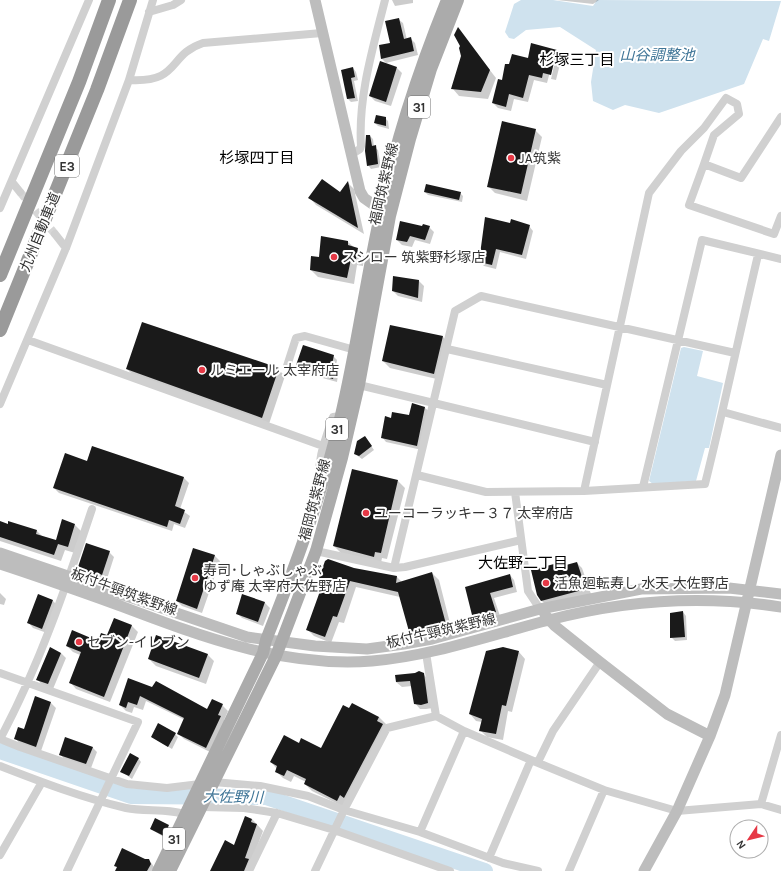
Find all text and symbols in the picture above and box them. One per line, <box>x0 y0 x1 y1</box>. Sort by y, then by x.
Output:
water label: 山谷調整池 <box>619 46 696 64</box>
district label: 杉塚三丁目 <box>539 51 615 69</box>
road number: 31 <box>408 96 430 118</box>
street label: 福岡筑紫野線 <box>366 141 402 227</box>
district label: 杉塚四丁目 <box>219 149 295 167</box>
place label: JA筑紫 <box>519 150 561 167</box>
marker: JA筑紫 <box>506 153 516 163</box>
road number: E3 <box>55 155 79 177</box>
street label: 九州自動車道 <box>16 190 64 274</box>
place label: スシロー 筑紫野杉塚店 <box>342 249 485 266</box>
marker: スシロー 筑紫野杉塚店 <box>329 252 339 262</box>
place label: ルミエール 太宰府店 <box>210 362 339 379</box>
marker: ルミエール 太宰府店 <box>197 365 207 375</box>
road number: 31 <box>326 418 348 440</box>
street label: 福岡筑紫野線 <box>296 457 334 543</box>
place label: ユーコーラッキー３７ 太宰府店 <box>374 505 573 522</box>
marker: ユーコーラッキー３７ 太宰府店 <box>361 508 371 518</box>
district label: 大佐野二丁目 <box>478 554 568 572</box>
place label: 寿司･しゃぶしゃぶ ゆず庵 太宰府大佐野店 <box>203 562 346 595</box>
street label: 板付牛頸筑紫野線 <box>68 565 180 619</box>
marker: 寿司･しゃぶしゃぶ ゆず庵 太宰府大佐野店 <box>190 573 200 583</box>
place label: 活魚廻転寿し 水天 大佐野店 <box>554 575 729 592</box>
marker: 活魚廻転寿し 水天 大佐野店 <box>541 578 551 588</box>
street label: 板付牛頸筑紫野線 <box>385 610 497 652</box>
place label: セブン-イレブン <box>87 634 190 651</box>
marker: セブン-イレブン <box>74 637 84 647</box>
water label: 大佐野川 <box>203 787 265 807</box>
north arrow <box>729 819 769 859</box>
road number: 31 <box>163 828 185 850</box>
text: N <box>734 837 749 851</box>

